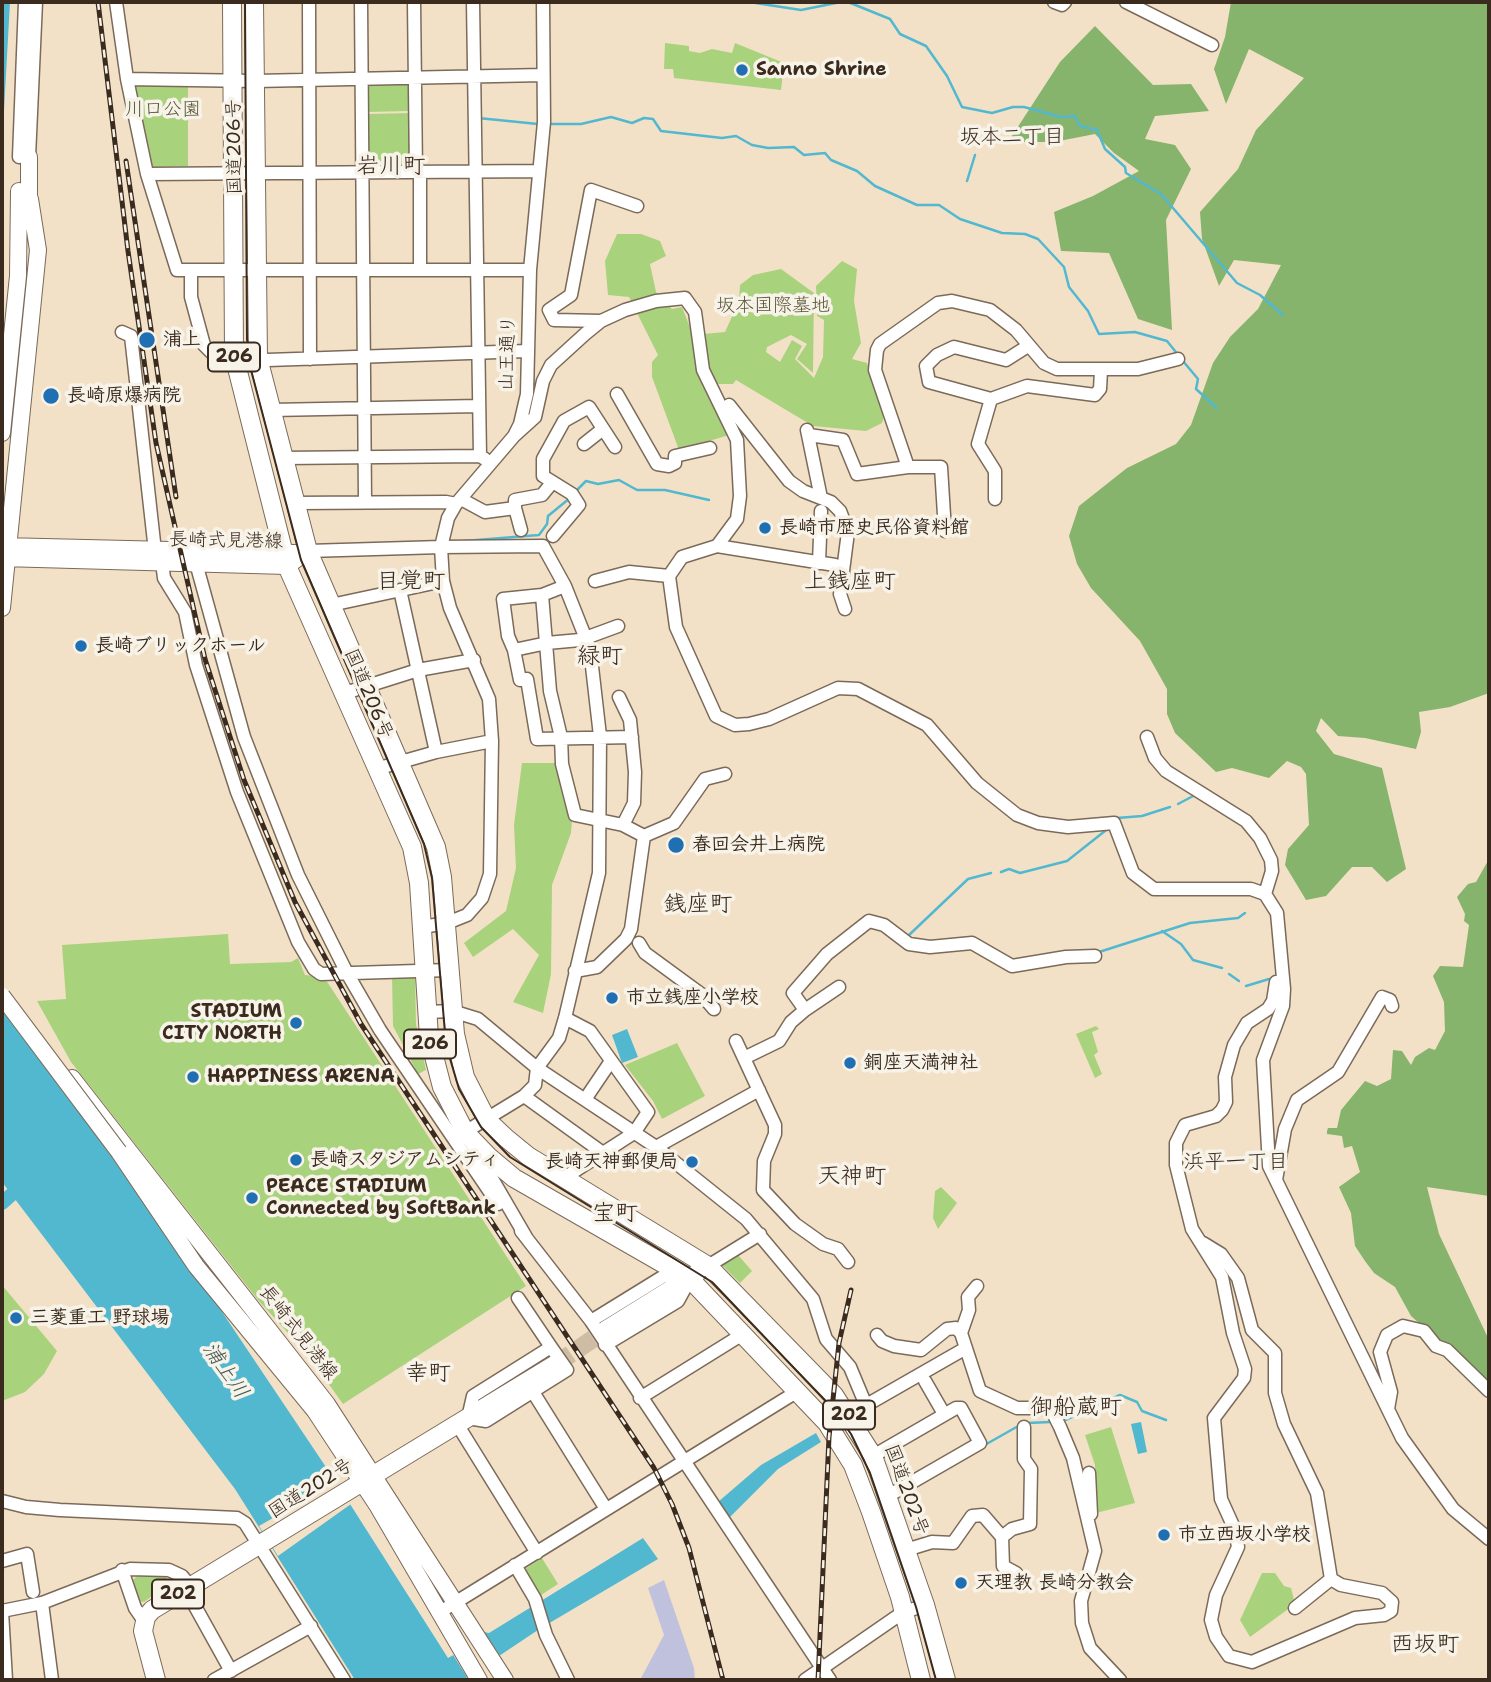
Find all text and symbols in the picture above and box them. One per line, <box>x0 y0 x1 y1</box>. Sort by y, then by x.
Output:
place label: Sanno Shrine <box>756 59 887 81</box>
marker: Sanno Shrine <box>734 62 750 78</box>
park label: 川口公園 <box>125 99 201 121</box>
street label: 国道206号 <box>223 99 247 195</box>
district label: 坂本二丁目 <box>960 125 1064 151</box>
district label: 岩川町 <box>357 153 425 181</box>
park label: 坂本国際墓地 <box>716 295 830 317</box>
street label: 山王通り <box>495 315 521 391</box>
place label: 浦上 <box>163 329 201 351</box>
marker: 浦上 <box>137 330 157 350</box>
road number: 206 <box>208 342 260 372</box>
place label: 長崎原爆病院 <box>67 385 181 407</box>
marker: 長崎原爆病院 <box>41 386 61 406</box>
place label: 長崎市歴史民俗資料館 <box>779 517 969 539</box>
marker: 長崎市歴史民俗資料館 <box>757 520 773 536</box>
street label: 長崎式見港線 <box>169 529 283 553</box>
district label: 目覚町 <box>377 568 445 596</box>
district label: 上銭座町 <box>804 568 896 596</box>
place label: 長崎ブリックホール <box>95 635 266 657</box>
marker: 長崎ブリックホール <box>73 638 89 654</box>
district label: 緑町 <box>577 643 623 671</box>
street label: 国道206号 <box>339 645 397 743</box>
place label: 春回会井上病院 <box>692 834 825 856</box>
marker: 春回会井上病院 <box>666 835 686 855</box>
district label: 銭座町 <box>664 891 732 919</box>
place label: 市立銭座小学校 <box>626 987 759 1009</box>
marker: 市立銭座小学校 <box>604 990 620 1006</box>
place label: STADIUM CITY NORTH <box>162 1001 282 1045</box>
marker: STADIUM CITY NORTH <box>288 1015 304 1031</box>
road number: 206 <box>404 1030 456 1058</box>
place label: 銅座天満神社 <box>864 1052 978 1074</box>
marker: 銅座天満神社 <box>842 1055 858 1071</box>
place label: HAPPINESS ARENA <box>207 1066 395 1088</box>
marker: HAPPINESS ARENA <box>185 1069 201 1085</box>
place label: 長崎スタジアムシティ <box>310 1149 500 1171</box>
district label: 浜平一丁目 <box>1184 1150 1288 1176</box>
place label: 長崎天神郵便局 <box>545 1151 678 1173</box>
marker: 長崎スタジアムシティ <box>288 1152 304 1168</box>
marker: 長崎天神郵便局 <box>684 1154 700 1170</box>
district label: 天神町 <box>818 1163 886 1191</box>
place label: PEACE STADIUM Connected by SoftBank <box>266 1176 496 1220</box>
marker: PEACE STADIUM Connected by SoftBank <box>244 1190 260 1206</box>
district label: 宝町 <box>592 1200 638 1228</box>
street label: 長崎式見港線 <box>254 1281 342 1385</box>
place label: 三菱重工 野球場 <box>30 1307 170 1329</box>
marker: 三菱重工 野球場 <box>8 1310 24 1326</box>
water label: 浦上川 <box>197 1338 253 1404</box>
district label: 幸町 <box>405 1360 451 1388</box>
district label: 御船蔵町 <box>1030 1394 1122 1422</box>
road number: 202 <box>823 1400 875 1430</box>
street label: 国道202号 <box>879 1441 933 1539</box>
street label: 国道202号 <box>265 1454 357 1524</box>
place label: 市立西坂小学校 <box>1178 1524 1311 1546</box>
marker: 市立西坂小学校 <box>1156 1527 1172 1543</box>
place label: 天理教 長崎分教会 <box>975 1572 1134 1594</box>
marker: 天理教 長崎分教会 <box>953 1575 969 1591</box>
road number: 202 <box>152 1580 204 1609</box>
district label: 西坂町 <box>1391 1631 1459 1659</box>

